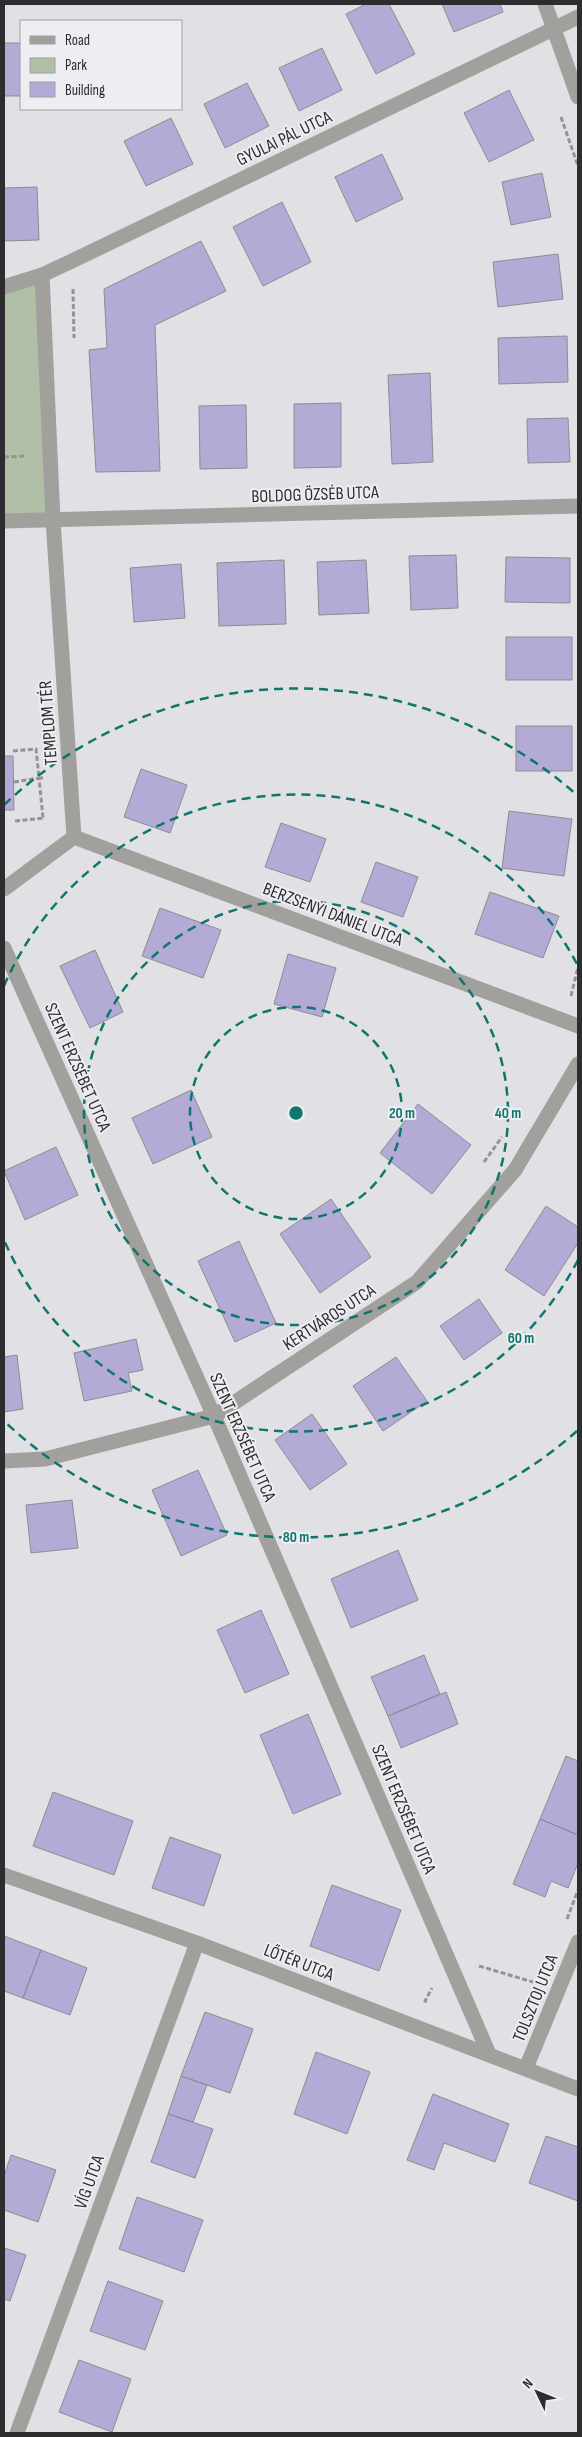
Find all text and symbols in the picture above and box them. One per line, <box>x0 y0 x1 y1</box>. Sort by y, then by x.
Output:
legend <box>20 20 182 110</box>
text: Road <box>65 31 90 50</box>
text: Park <box>65 56 87 75</box>
text: Building <box>65 81 105 100</box>
street label: GYULAI PÁL UTCA <box>233 106 335 170</box>
street label: BOLDOG ÖZSÉB UTCA <box>251 482 379 507</box>
street label: TEMPLOM TÉR <box>35 680 62 766</box>
street label: BERZSENYI DÁNIEL UTCA <box>260 878 406 951</box>
street label: SZENT ERZSÉBET UTCA <box>40 1000 115 1135</box>
centre of rings <box>287 1104 305 1122</box>
text: 20 m <box>389 1104 415 1123</box>
text: 40 m <box>495 1104 521 1123</box>
street label: KERTVÁROS UTCA <box>279 1280 380 1355</box>
text: 60 m <box>508 1329 534 1348</box>
street label: SZENT ERZSÉBET UTCA <box>205 1370 280 1505</box>
text: 80 m <box>283 1528 309 1547</box>
street label: SZENT ERZSÉBET UTCA <box>367 1742 440 1877</box>
street label: LŐTÉR UTCA <box>261 1940 337 1985</box>
street label: TOLSZTOJ UTCA <box>508 1951 563 2045</box>
street label: VÍG UTCA <box>70 2152 109 2212</box>
north arrow <box>512 2367 562 2417</box>
text: N <box>519 2375 537 2392</box>

